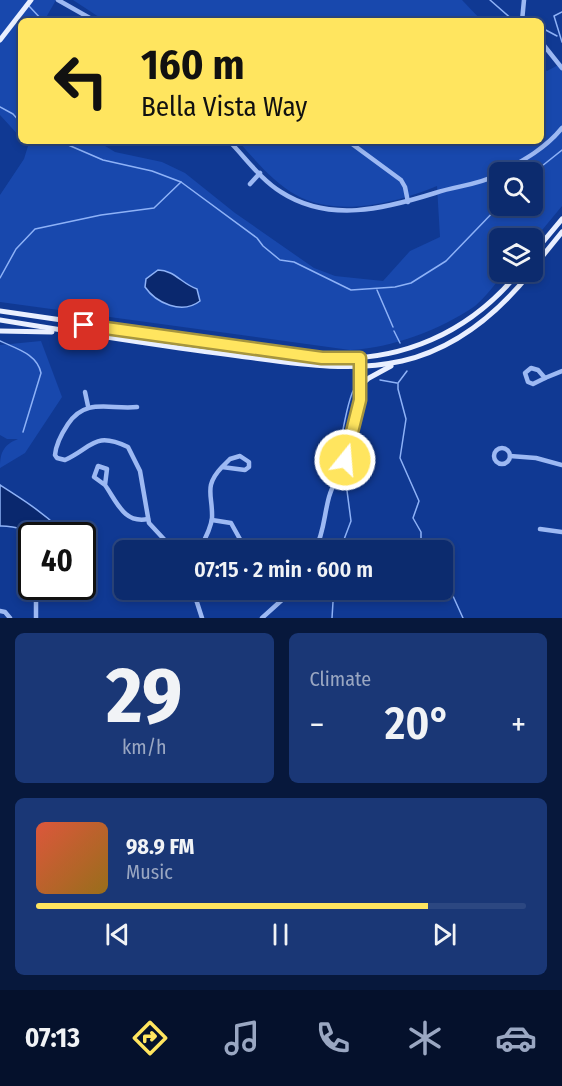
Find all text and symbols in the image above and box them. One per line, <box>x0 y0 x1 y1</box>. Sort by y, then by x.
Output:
text: 160 m <box>141 40 244 90</box>
icon: left <box>42 42 120 120</box>
text: Bella Vista Way <box>141 91 307 123</box>
map controls <box>489 162 543 282</box>
button: search <box>489 162 543 216</box>
button: layers <box>489 228 543 282</box>
pin <box>58 299 109 350</box>
icon: arrive <box>67 308 100 341</box>
position arrow <box>313 428 377 492</box>
speed limit sign: 40 <box>18 522 96 600</box>
text: 07:15 · 2 min · 600 m <box>194 556 373 583</box>
text: 29 <box>106 649 182 743</box>
text: Climate <box>310 667 371 691</box>
text: 20° <box>385 697 451 751</box>
text: − <box>310 705 324 745</box>
text: + <box>511 705 526 745</box>
text: km/h <box>122 735 167 759</box>
text: 98.9 FM <box>126 833 194 860</box>
text: Music <box>126 860 173 884</box>
icon: previous <box>101 918 134 951</box>
icon: pause <box>264 918 297 951</box>
icon: next <box>428 918 461 951</box>
icon: directions <box>129 1017 171 1059</box>
icon: music <box>221 1017 263 1059</box>
icon: phone <box>312 1017 354 1059</box>
icon: climate <box>404 1017 446 1059</box>
icon: car <box>495 1017 537 1059</box>
text: 07:13 <box>25 1022 80 1054</box>

